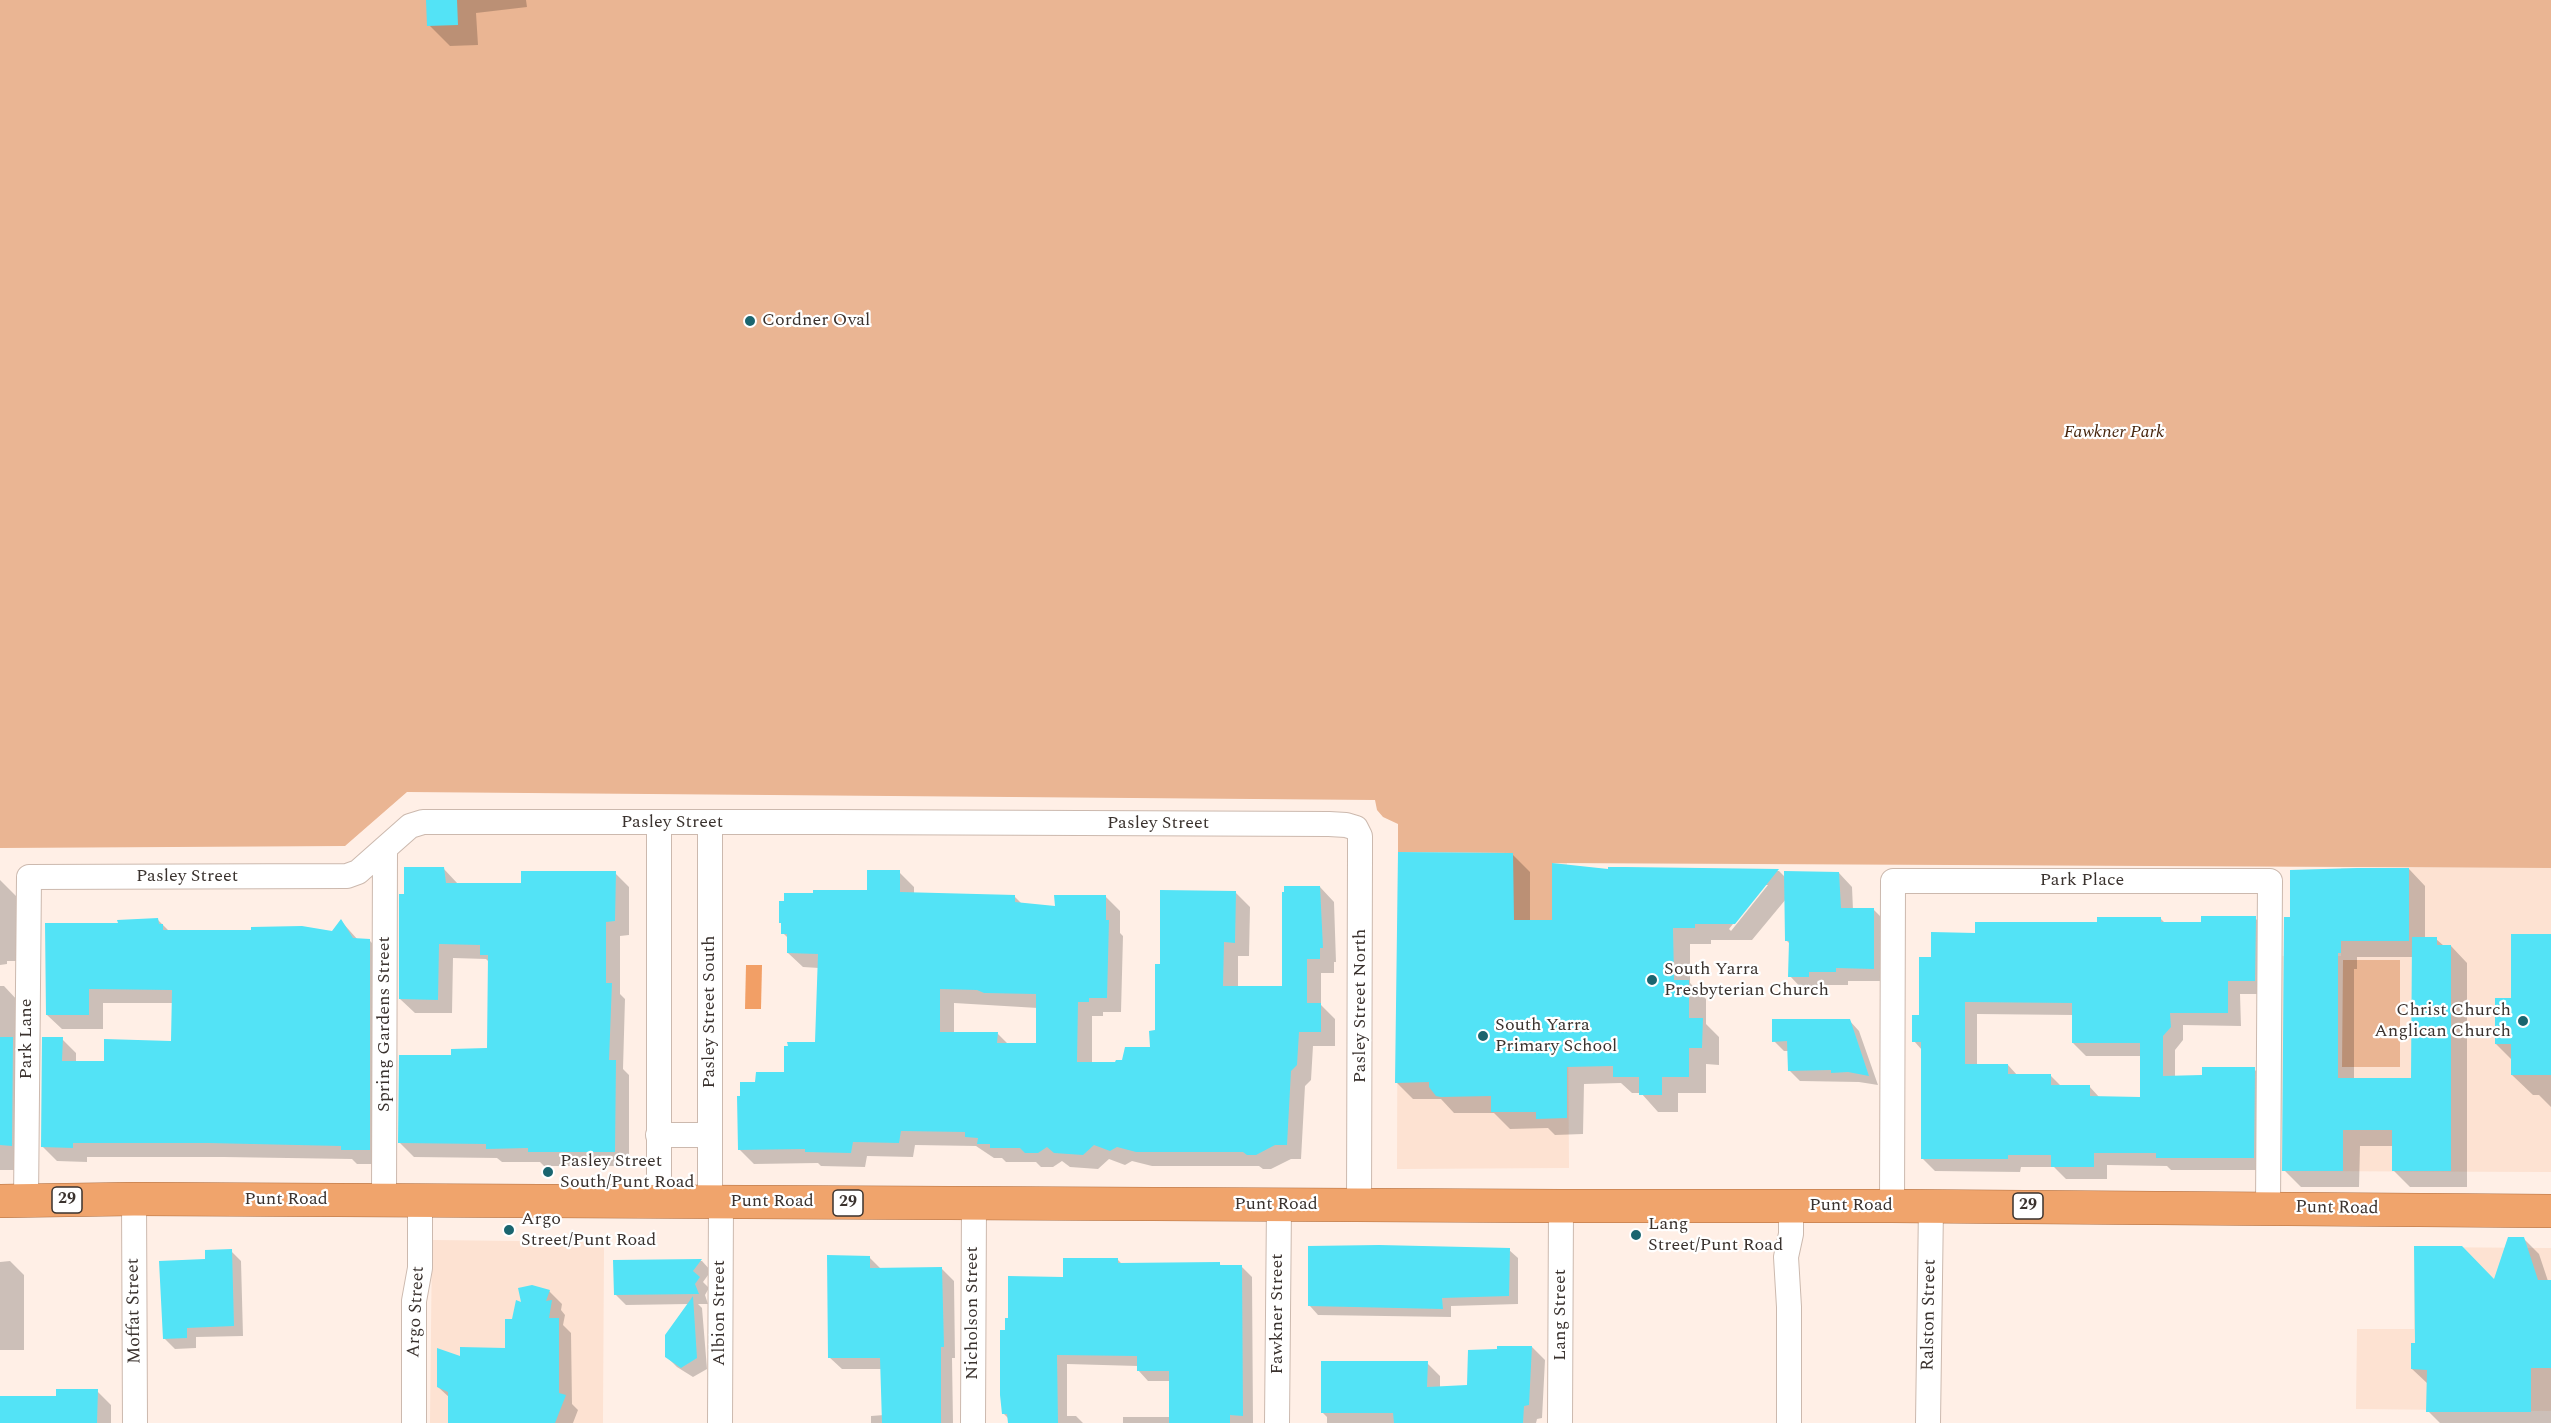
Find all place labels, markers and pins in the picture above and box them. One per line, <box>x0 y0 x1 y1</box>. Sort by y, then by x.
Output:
place label: Cordner Oval <box>762 310 870 332</box>
marker: Cordner Oval <box>743 314 757 328</box>
place label: South Yarra Presbyterian Church <box>1664 959 1829 1002</box>
marker: South Yarra Presbyterian Church <box>1645 973 1659 987</box>
place label: Christ Church Anglican Church <box>2374 1000 2511 1042</box>
marker: Christ Church Anglican Church <box>2516 1014 2530 1028</box>
place label: South Yarra Primary School <box>1495 1015 1617 1058</box>
marker: South Yarra Primary School <box>1476 1029 1490 1043</box>
place label: Pasley Street South/Punt Road <box>560 1151 695 1194</box>
marker: Pasley Street South/Punt Road <box>541 1165 555 1179</box>
place label: Argo Street/Punt Road <box>521 1209 656 1252</box>
place label: Lang Street/Punt Road <box>1648 1214 1783 1256</box>
marker: Argo Street/Punt Road <box>502 1223 516 1237</box>
marker: Lang Street/Punt Road <box>1629 1228 1643 1242</box>

